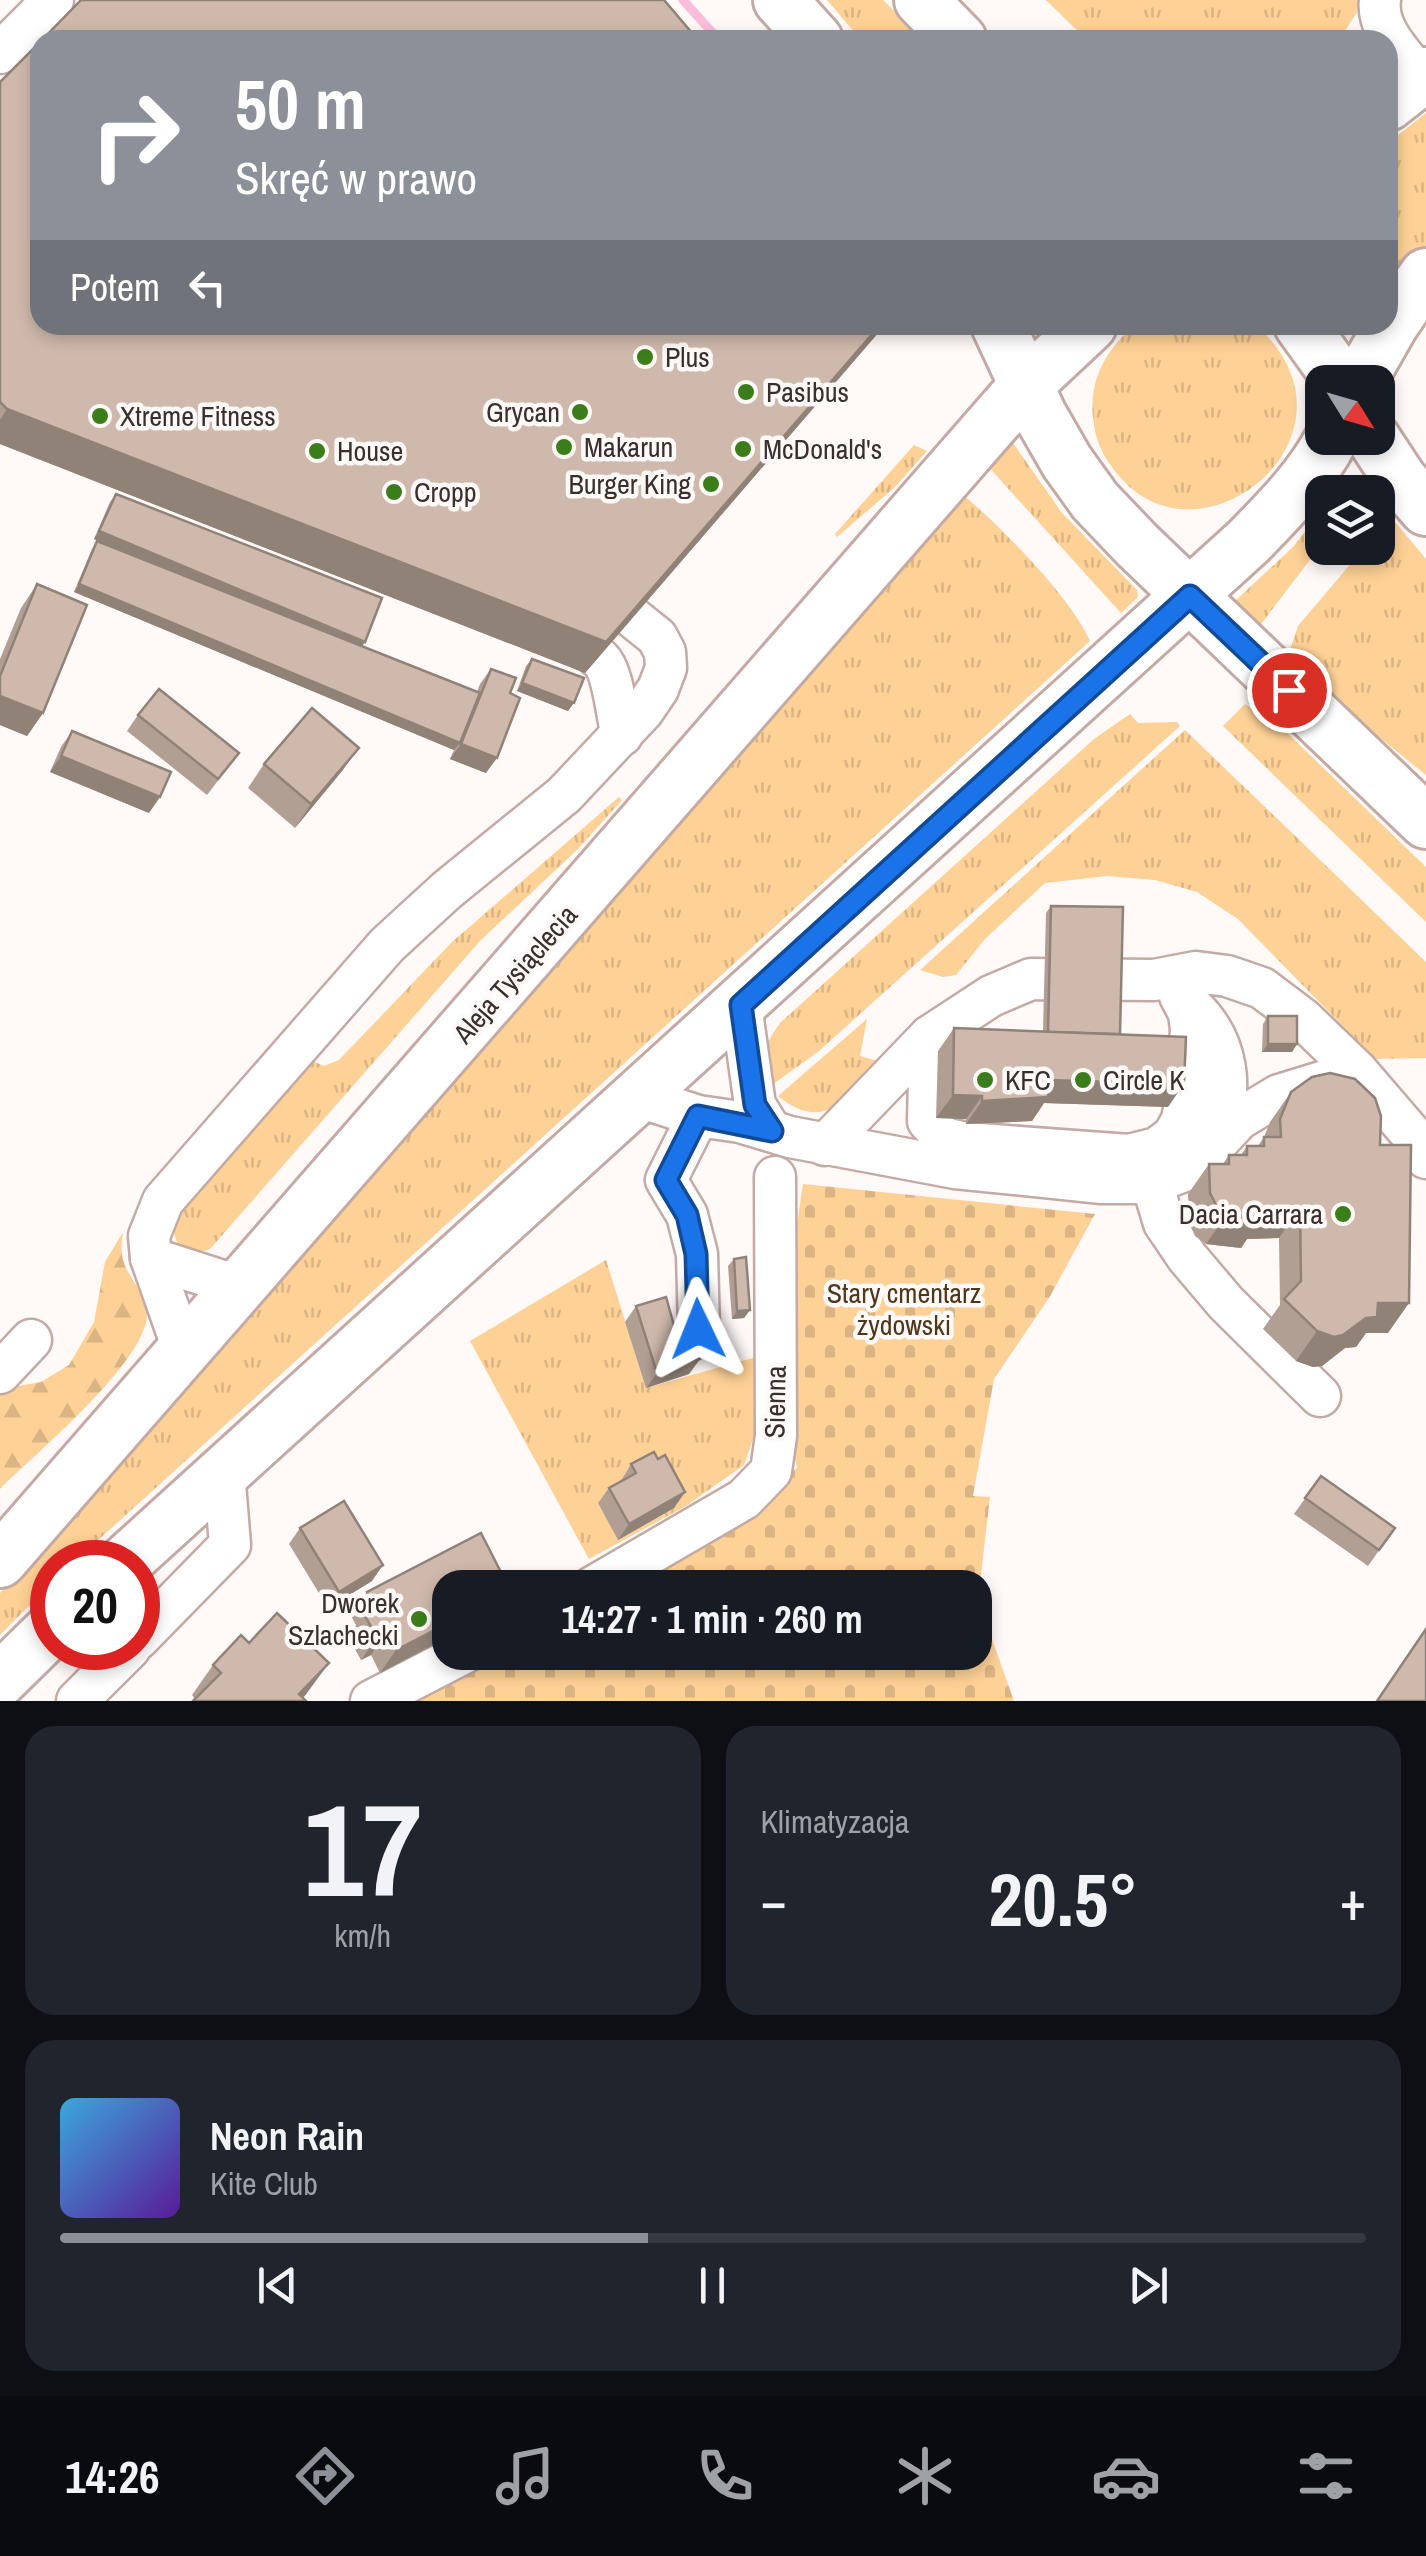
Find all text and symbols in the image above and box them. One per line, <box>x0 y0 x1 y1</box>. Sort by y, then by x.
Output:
text: 50 m <box>235 57 366 151</box>
icon: right <box>70 70 200 200</box>
text: Skręć w prawo <box>235 147 477 208</box>
icon: left <box>180 260 235 315</box>
text: Potem <box>70 262 160 313</box>
place label: Plus <box>665 338 710 376</box>
marker: Plus <box>634 346 656 368</box>
north arrow <box>1305 365 1395 455</box>
map controls <box>1305 365 1395 565</box>
place label: Pasibus <box>766 373 849 411</box>
marker: Pasibus <box>735 381 757 403</box>
place label: Grycan <box>486 393 560 431</box>
place label: Xtreme Fitness <box>120 397 276 435</box>
marker: Grycan <box>569 401 591 423</box>
marker: Xtreme Fitness <box>89 405 111 427</box>
place label: Makarun <box>584 428 673 466</box>
place label: McDonald's <box>763 430 882 468</box>
place label: House <box>337 432 403 470</box>
marker: Makarun <box>553 436 575 458</box>
marker: McDonald's <box>732 438 754 460</box>
marker: House <box>306 440 328 462</box>
place label: Burger King <box>568 465 691 503</box>
place label: Cropp <box>414 473 477 511</box>
marker: Burger King <box>700 473 722 495</box>
button: layers <box>1305 475 1395 565</box>
marker: Cropp <box>383 481 405 503</box>
pin <box>1247 648 1332 733</box>
icon: arrive <box>1262 663 1317 718</box>
street label: Aleja Tysiąclecia <box>444 897 586 1052</box>
place label: KFC <box>1005 1061 1051 1099</box>
place label: Circle K <box>1103 1061 1185 1099</box>
marker: KFC <box>974 1069 996 1091</box>
marker: Circle K <box>1072 1069 1094 1091</box>
place label: Dacia Carrara <box>1179 1195 1323 1233</box>
marker: Dacia Carrara <box>1332 1203 1354 1225</box>
park label: Stary cmentarz żydowski <box>827 1274 981 1344</box>
position arrow <box>646 1277 750 1381</box>
street label: Sienna <box>755 1365 795 1439</box>
speed limit sign: 20 <box>30 1540 160 1670</box>
place label: Dworek Szlachecki <box>288 1584 400 1654</box>
text: 14:27 · 1 min · 260 m <box>561 1594 863 1645</box>
marker: Dworek Szlachecki <box>408 1608 430 1630</box>
text: 17 <box>303 1761 422 1937</box>
text: Klimatyzacja <box>761 1800 909 1843</box>
text: 20.5° <box>988 1848 1138 1949</box>
text: − <box>761 1863 787 1937</box>
text: + <box>1340 1863 1366 1937</box>
text: km/h <box>334 1914 391 1957</box>
text: Neon Rain <box>210 2111 364 2162</box>
text: Kite Club <box>210 2162 318 2205</box>
icon: previous <box>250 2258 305 2313</box>
icon: pause <box>685 2258 740 2313</box>
icon: next <box>1121 2258 1176 2313</box>
icon: directions <box>290 2441 360 2511</box>
icon: music <box>490 2441 560 2511</box>
icon: phone <box>690 2441 760 2511</box>
icon: climate <box>890 2441 960 2511</box>
icon: car <box>1091 2441 1161 2511</box>
icon: filters <box>1291 2441 1361 2511</box>
text: 14:26 <box>65 2446 159 2507</box>

